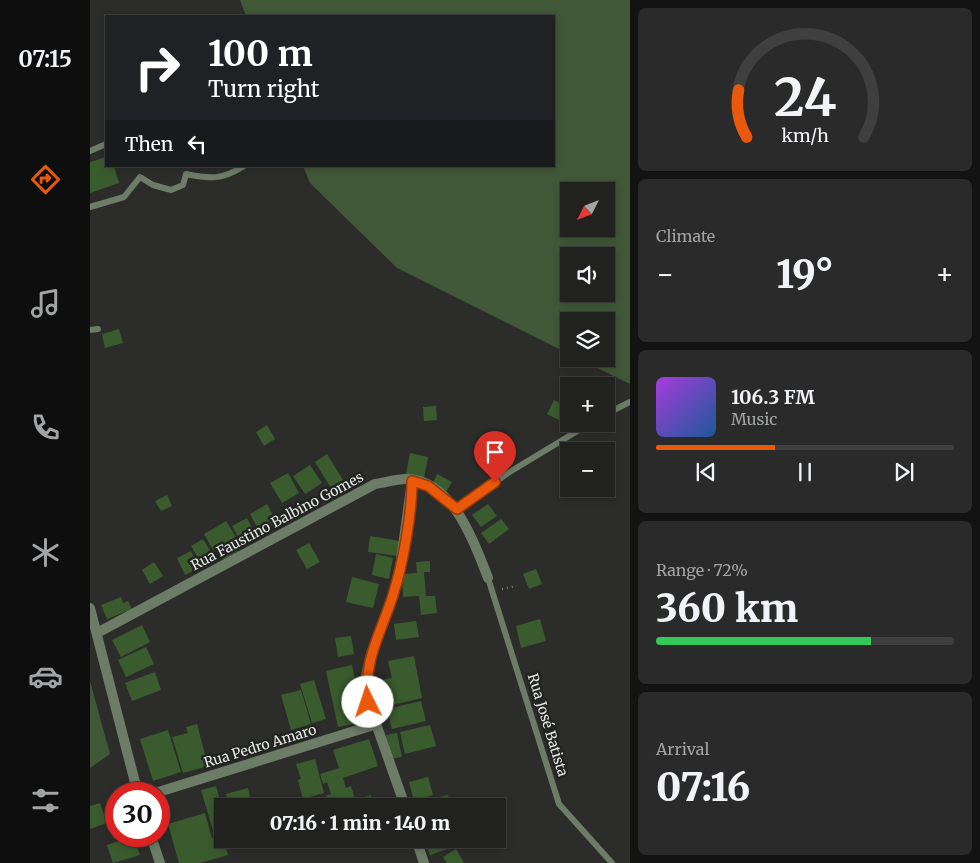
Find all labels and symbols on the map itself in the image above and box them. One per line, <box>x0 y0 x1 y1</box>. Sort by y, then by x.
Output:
north arrow <box>560 182 615 238</box>
pin <box>474 431 516 482</box>
street label: Rua Faustino Balbino Gomes <box>188 468 366 574</box>
street label: Rua José Batista <box>524 671 572 779</box>
position arrow <box>341 675 393 727</box>
street label: Rua Pedro Amaro <box>202 720 318 772</box>
speed limit sign: 30 <box>105 782 170 847</box>

